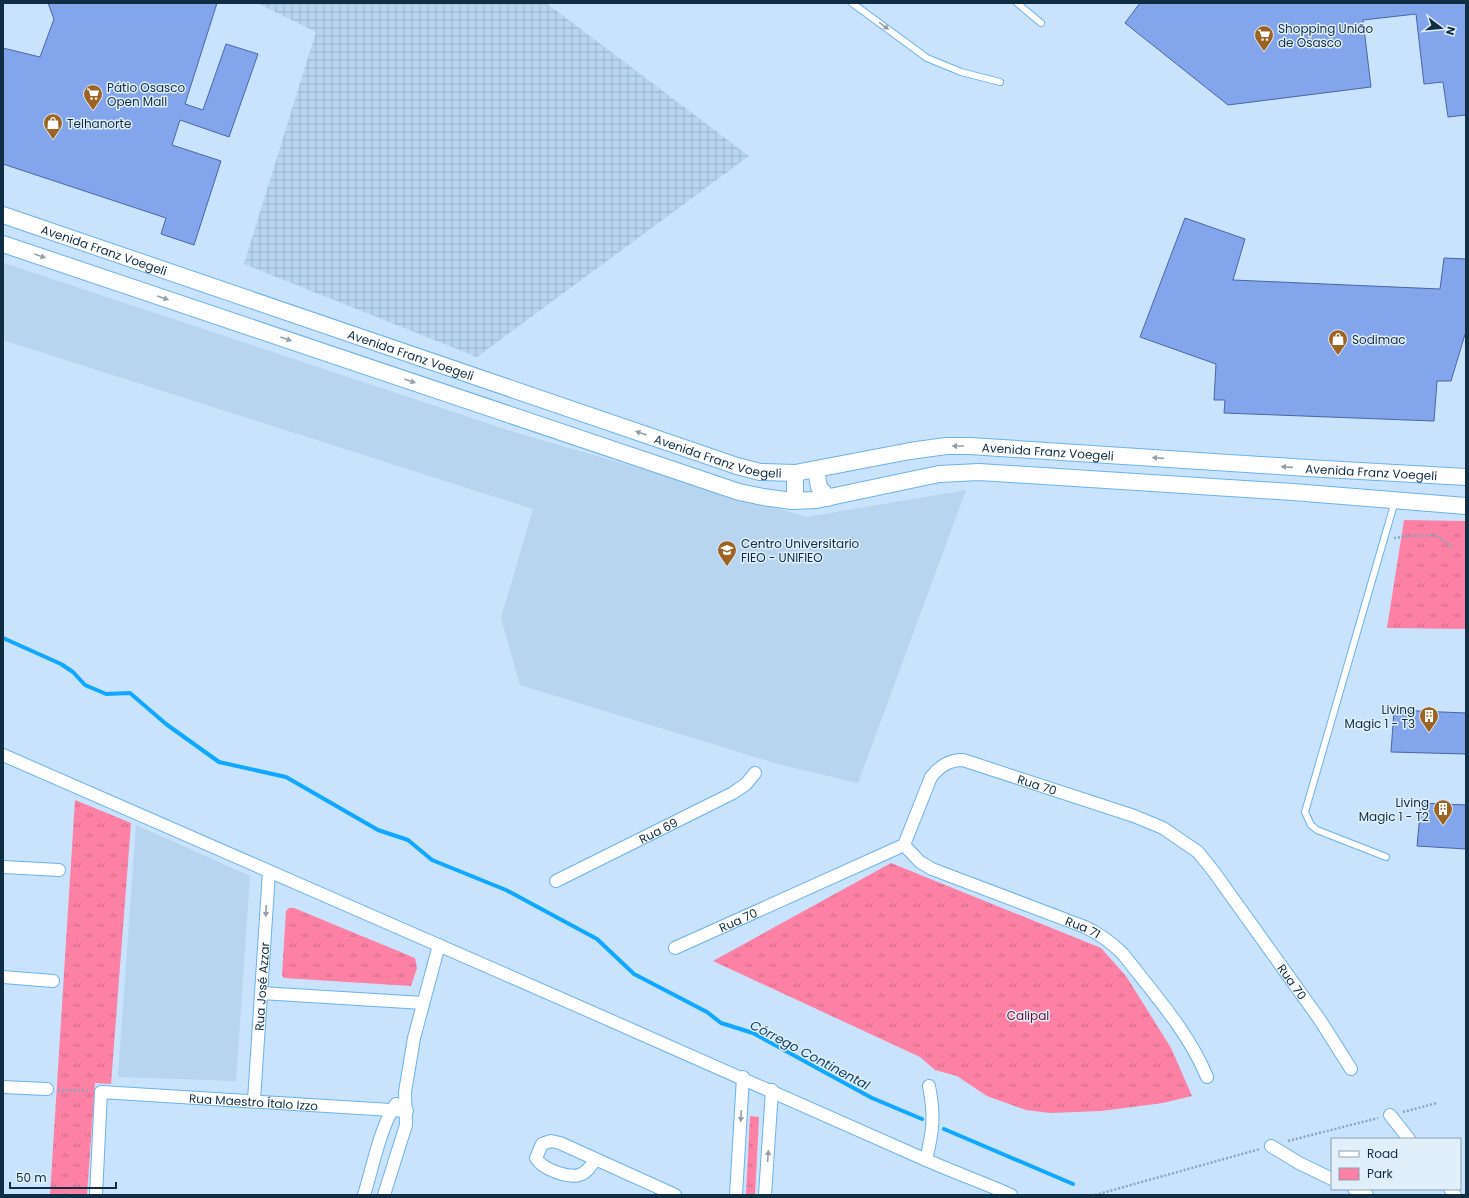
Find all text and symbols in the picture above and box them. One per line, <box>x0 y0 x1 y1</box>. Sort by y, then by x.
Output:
north arrow <box>1421 8 1461 48</box>
place label: Shopping União de Osasco <box>1278 20 1373 51</box>
one-way arrow <box>878 22 889 30</box>
supermarket icon: Shopping União de Osasco <box>1253 24 1275 52</box>
text: N <box>1442 25 1459 37</box>
place label: Pátio Osasco Open Mall <box>107 79 186 110</box>
supermarket icon: Pátio Osasco Open Mall <box>82 83 104 111</box>
shop icon: Telhanorte <box>42 112 64 140</box>
place label: Telhanorte <box>67 115 131 132</box>
street label: Avenida Franz Voegeli <box>39 220 170 279</box>
one-way arrow <box>34 254 46 260</box>
one-way arrow <box>158 295 170 301</box>
street label: Avenida Franz Voegeli <box>346 325 476 384</box>
shop icon: Sodimac <box>1327 328 1349 356</box>
place label: Sodimac <box>1352 331 1406 348</box>
one-way arrow <box>281 336 293 342</box>
one-way arrow <box>404 378 416 384</box>
one-way arrow <box>634 430 646 436</box>
street label: Avenida Franz Voegeli <box>652 430 782 481</box>
street label: Avenida Franz Voegeli <box>981 438 1114 464</box>
one-way arrow <box>951 443 964 449</box>
one-way arrow <box>1152 455 1164 462</box>
street label: Avenida Franz Voegeli <box>1305 459 1438 484</box>
one-way arrow <box>1281 464 1293 471</box>
place label: Centro Universitario FIEO - UNIFIEO <box>741 535 860 566</box>
school or university icon: Centro Universitario FIEO - UNIFIEO <box>716 539 738 567</box>
place label: Living Magic 1 - T3 <box>1345 701 1415 732</box>
building icon: Living Magic 1 - T3 <box>1418 705 1440 733</box>
street label: Rua 70 <box>1015 770 1059 799</box>
place label: Living Magic 1 - T2 <box>1359 794 1429 825</box>
building icon: Living Magic 1 - T2 <box>1432 798 1454 826</box>
street label: Rua 69 <box>636 813 680 847</box>
street label: Rua 70 <box>716 904 760 936</box>
one-way arrow <box>262 905 269 917</box>
street label: Rua 71 <box>1063 912 1104 942</box>
street label: Rua José Azzar <box>250 941 273 1031</box>
street label: Rua 70 <box>1274 960 1311 1003</box>
park label: Calipal <box>1007 1007 1049 1024</box>
water label: Córrego Continental <box>747 1015 874 1095</box>
street label: Rua Maestro Ítalo Izzo <box>189 1089 319 1114</box>
one-way arrow <box>737 1110 744 1122</box>
legend <box>1331 1138 1461 1190</box>
text: Road <box>1367 1145 1398 1162</box>
one-way arrow <box>765 1149 771 1162</box>
scale bar <box>10 1164 116 1190</box>
text: Park <box>1367 1165 1394 1182</box>
text: 50 m <box>16 1169 47 1186</box>

